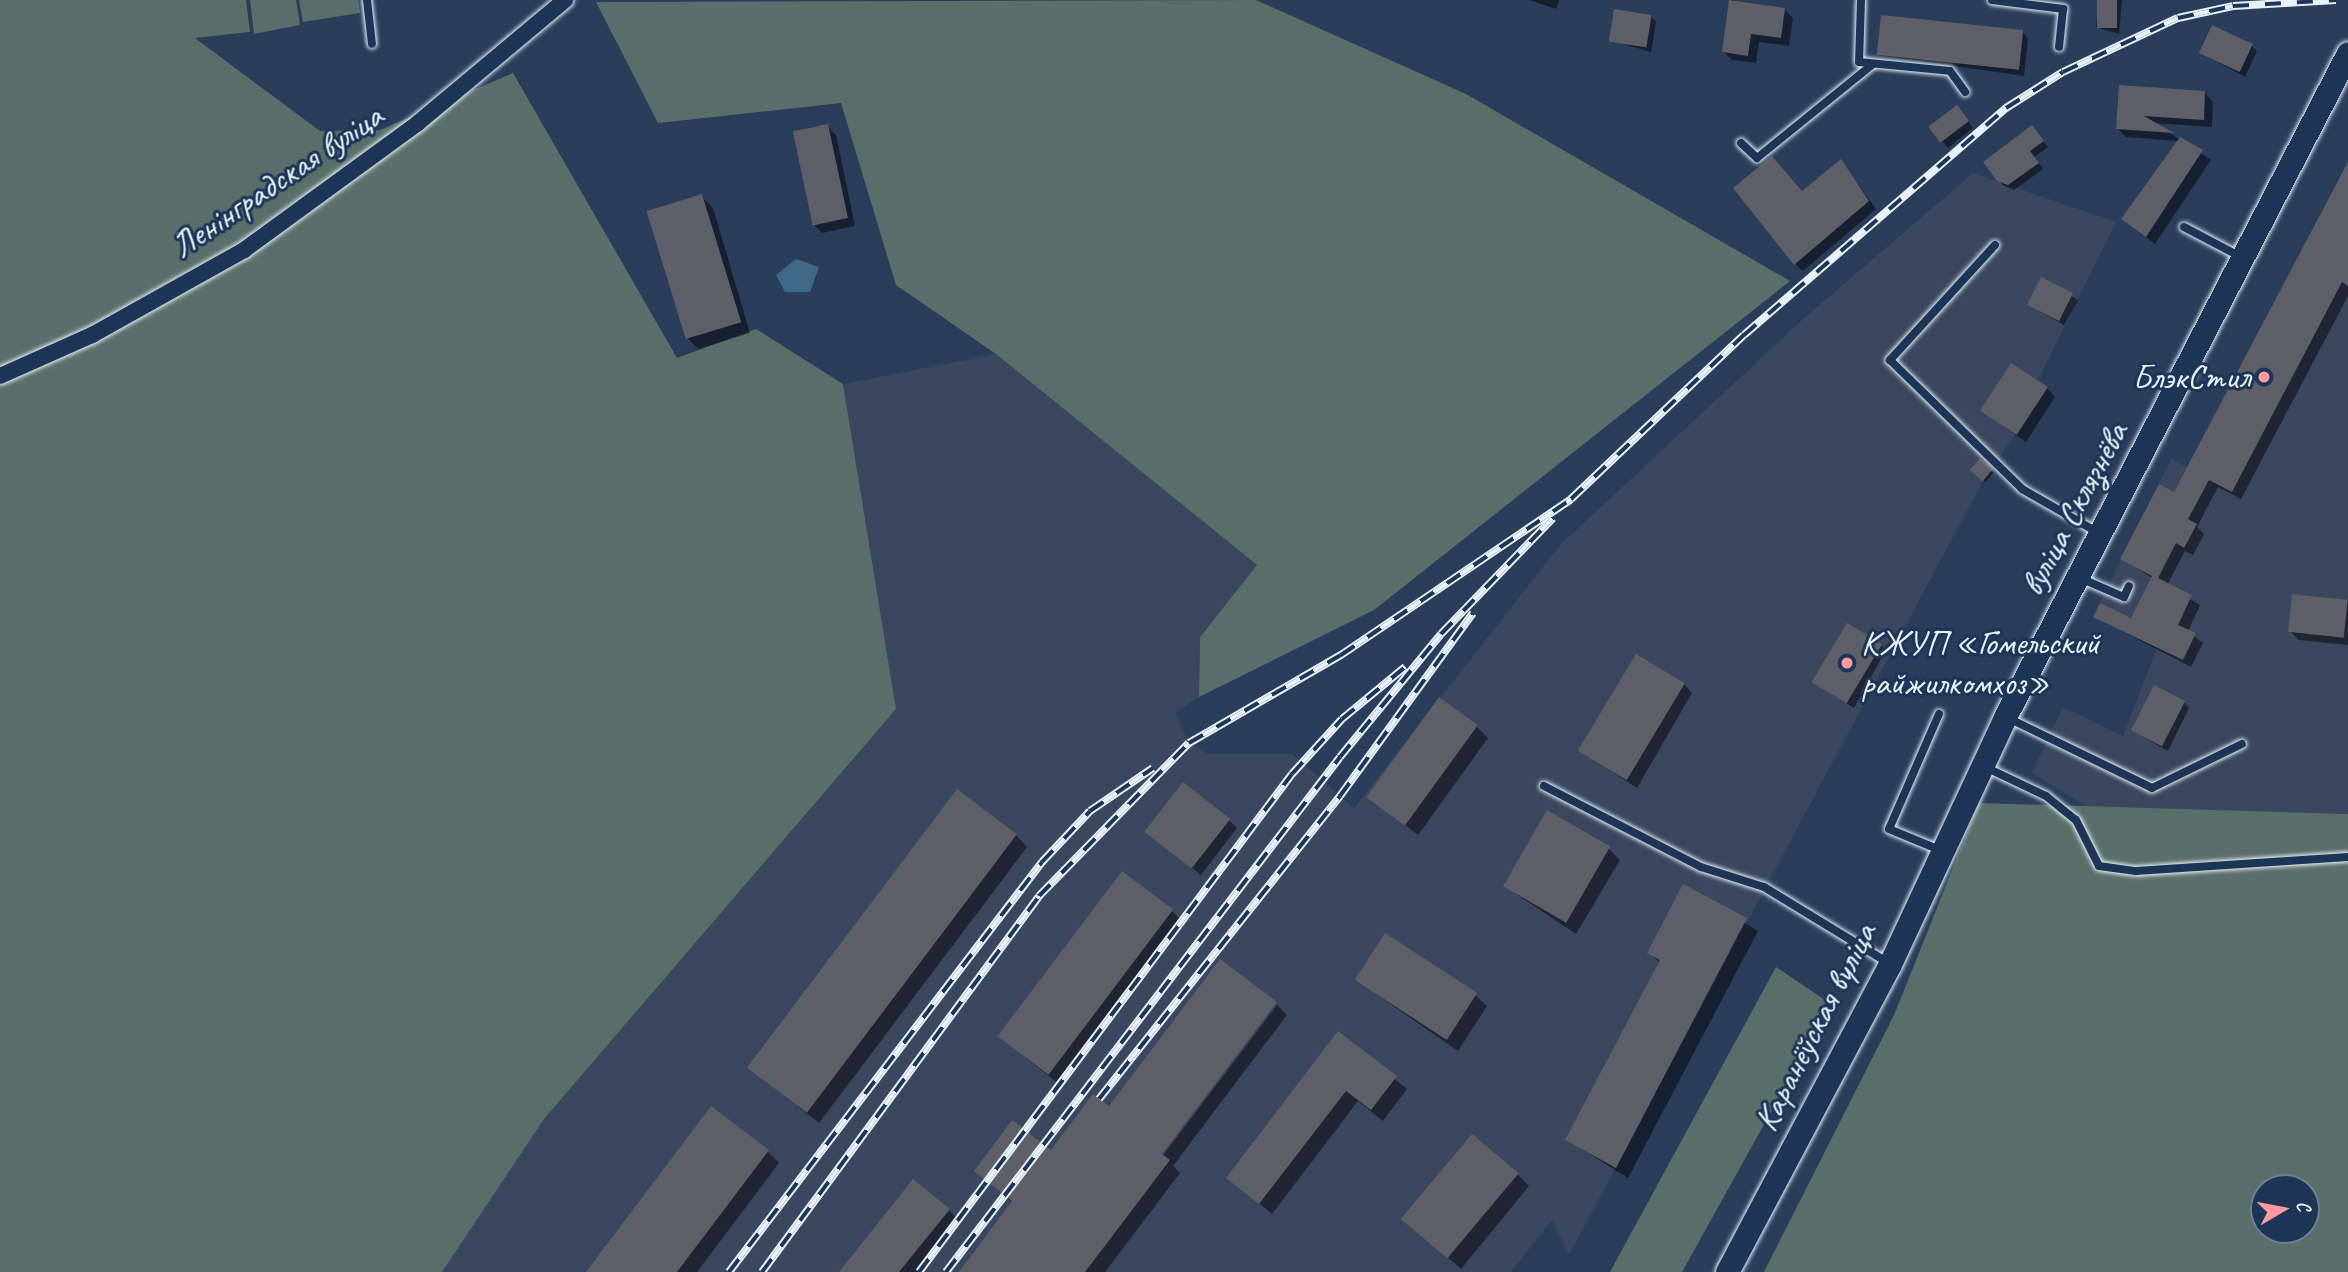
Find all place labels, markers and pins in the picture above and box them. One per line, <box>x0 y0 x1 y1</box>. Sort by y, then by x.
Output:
place label: БлэкСтил <box>2133 356 2250 398</box>
marker: БлэкСтил <box>2256 369 2272 385</box>
place label: КЖУП «Гомельский райжилкомхоз» <box>1861 622 2099 704</box>
marker: КЖУП «Гомельский райжилкомхоз» <box>1839 655 1855 671</box>

